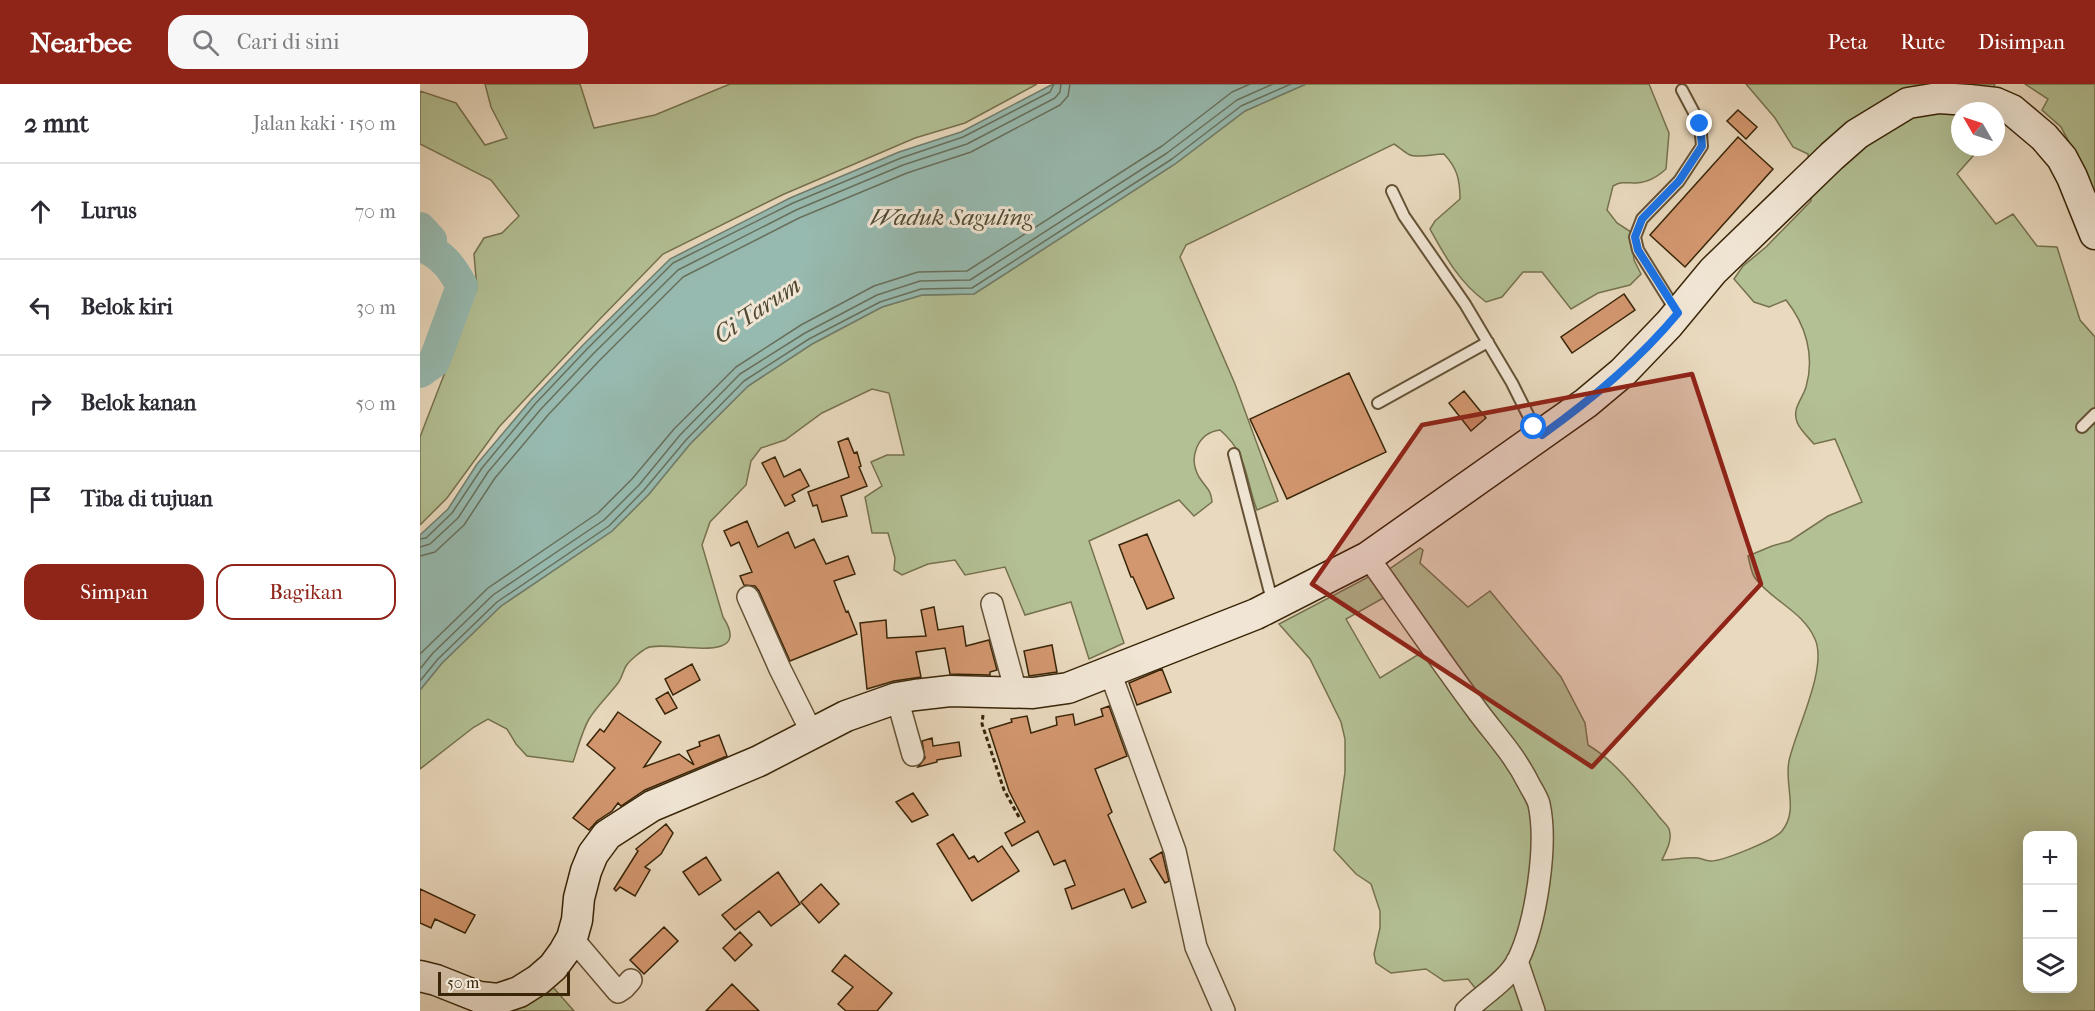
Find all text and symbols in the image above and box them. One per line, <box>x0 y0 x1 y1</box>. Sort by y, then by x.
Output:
search box <box>168 15 588 69</box>
text: Nearbee <box>30 26 132 59</box>
icon: search <box>189 26 222 59</box>
text: Cari di sini <box>237 29 339 55</box>
text: Peta <box>1828 30 1867 54</box>
text: Rute <box>1900 30 1945 54</box>
text: Disimpan <box>1978 30 2065 54</box>
north arrow <box>1951 102 2005 156</box>
text: 2 mnt <box>24 108 89 139</box>
route end <box>1686 110 1712 136</box>
text: Jalan kaki · 150 m <box>253 112 396 135</box>
icon: ahead <box>24 195 57 228</box>
text: Lurus <box>81 198 137 224</box>
text: 70 m <box>354 200 396 223</box>
water label: Waduk Saguling <box>870 203 1033 231</box>
water label: Ci Tarum <box>708 271 806 349</box>
icon: left <box>24 291 57 324</box>
text: Belok kiri <box>81 294 173 320</box>
text: 30 m <box>356 296 396 319</box>
icon: right <box>24 387 57 420</box>
text: Belok kanan <box>81 390 196 416</box>
text: 50 m <box>355 392 396 415</box>
route start <box>1520 413 1546 439</box>
icon: arrive <box>24 483 57 516</box>
text: Tiba di tujuan <box>81 486 213 512</box>
button: Simpan <box>24 564 204 620</box>
button: Bagikan <box>216 564 396 620</box>
map controls <box>2023 831 2077 993</box>
button: + <box>2023 831 2077 885</box>
button: − <box>2023 885 2077 939</box>
button: layers <box>2023 939 2077 993</box>
scale bar <box>438 969 570 996</box>
text: 50 m <box>447 973 479 992</box>

